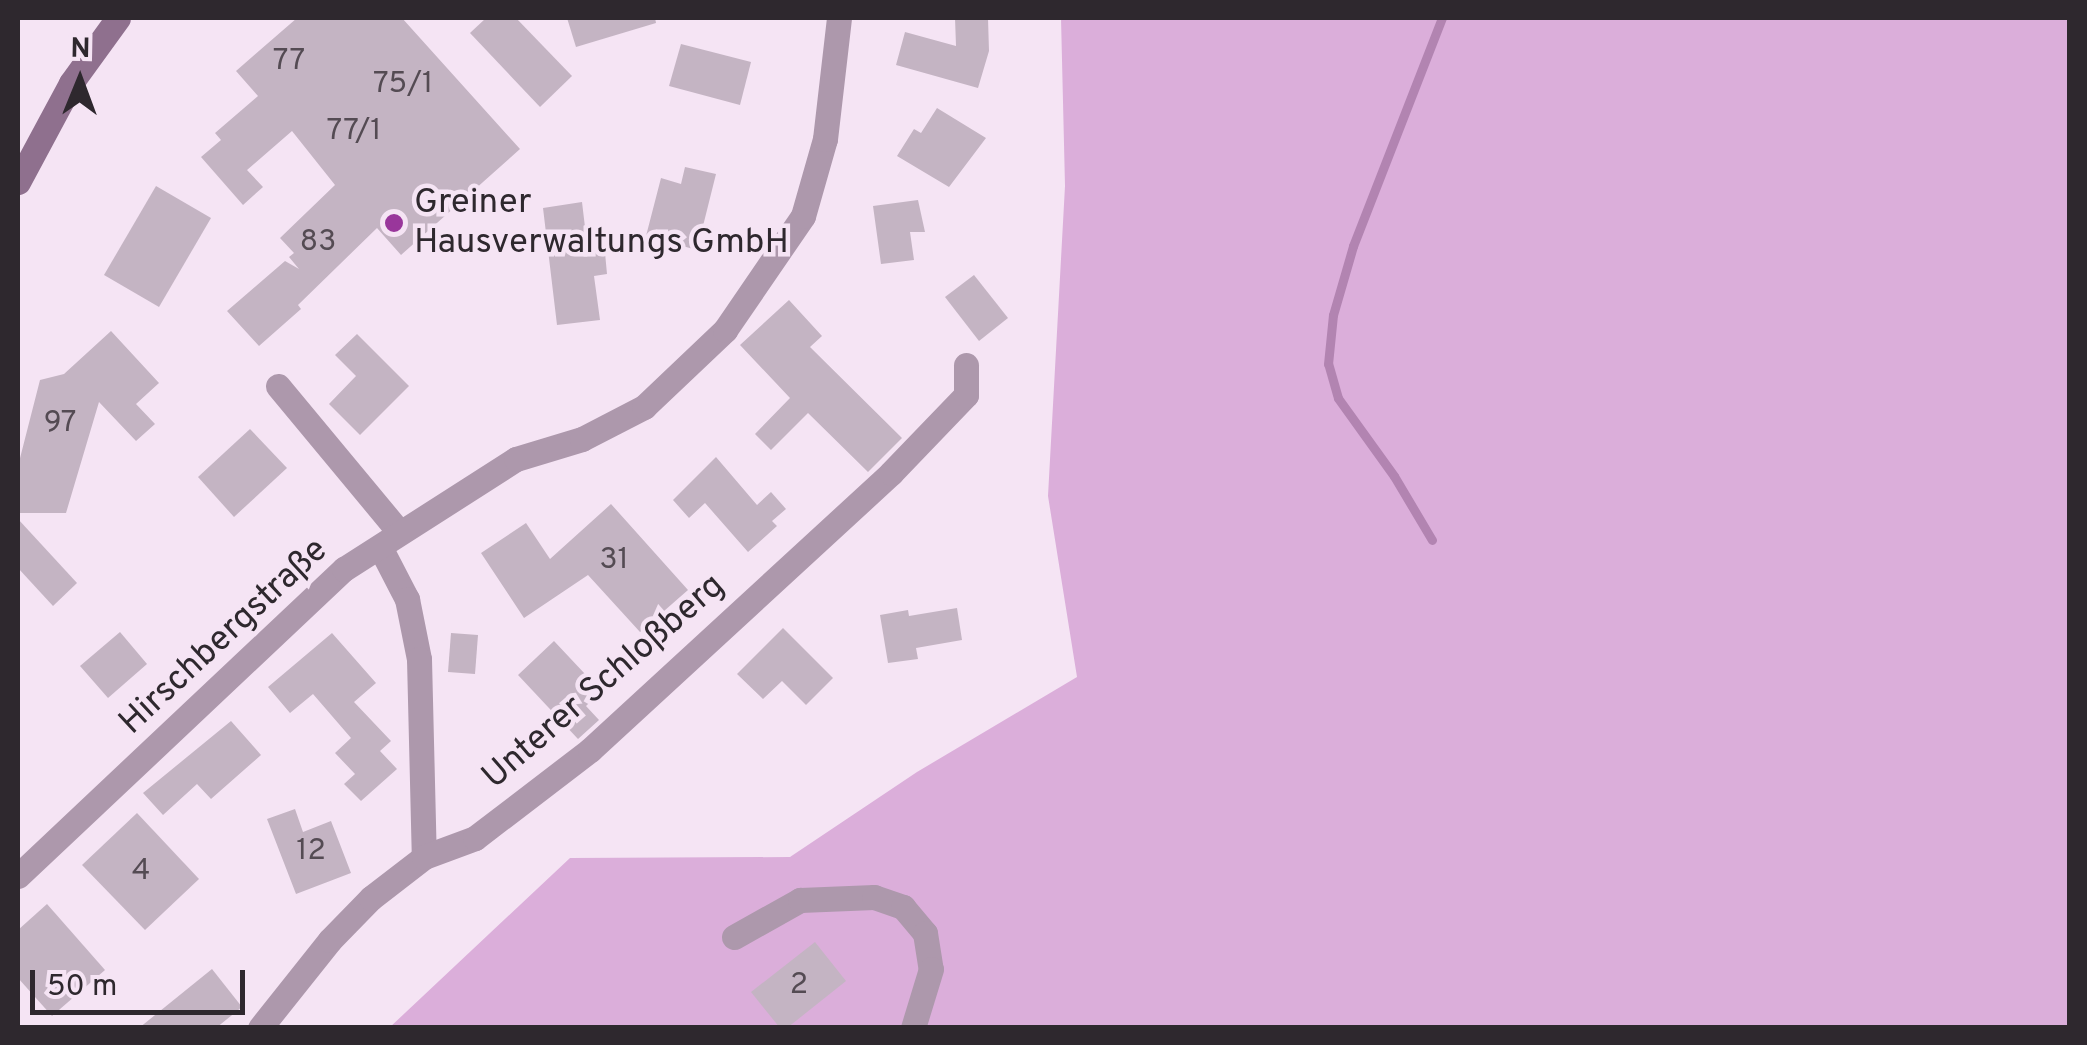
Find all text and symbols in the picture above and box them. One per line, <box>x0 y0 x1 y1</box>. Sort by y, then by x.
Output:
north arrow <box>30 30 130 130</box>
text: N <box>70 32 91 68</box>
house number: 77 <box>273 44 305 80</box>
house number: 75/1 <box>373 67 433 103</box>
house number: 77/1 <box>327 114 381 150</box>
place label: Greiner Hausverwaltungs GmbH <box>414 182 789 264</box>
marker: Greiner Hausverwaltungs GmbH <box>383 212 405 234</box>
house number: 83 <box>300 225 336 261</box>
house number: 97 <box>44 406 76 442</box>
street label: Hirschbergstraße <box>111 530 337 744</box>
house number: 31 <box>599 543 629 579</box>
street label: Unterer Schloßberg <box>474 565 734 799</box>
house number: 12 <box>296 834 326 870</box>
house number: 4 <box>132 854 150 890</box>
scale bar <box>35 950 250 1012</box>
house number: 2 <box>790 968 808 1004</box>
text: 50 m <box>47 969 117 1006</box>

